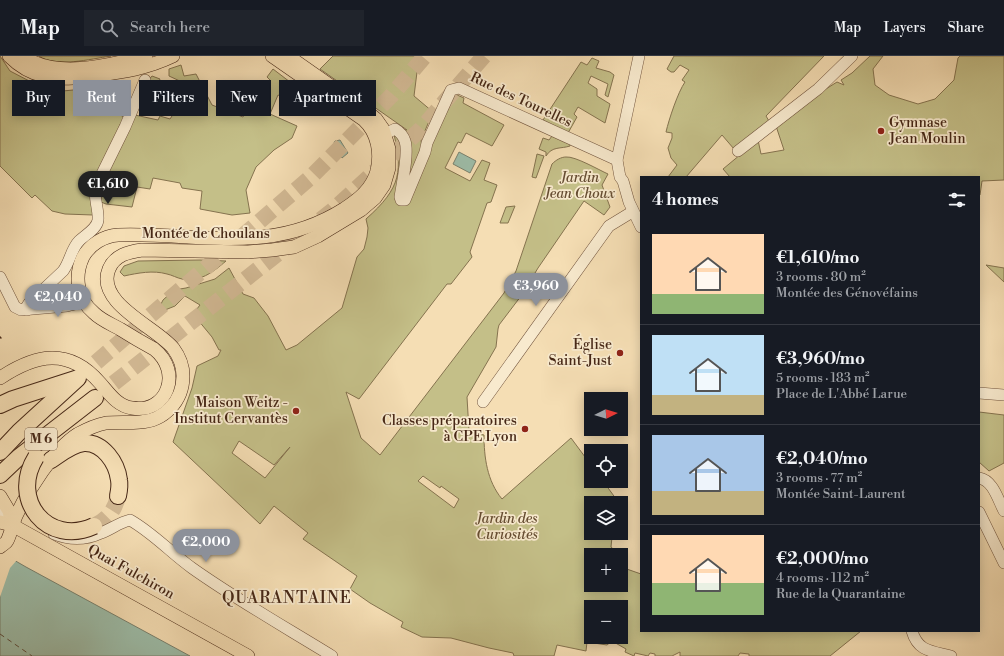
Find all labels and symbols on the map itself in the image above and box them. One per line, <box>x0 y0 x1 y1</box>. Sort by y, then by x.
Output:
street label: Rue des Tourelles <box>467 68 575 132</box>
place label: Gymnase Jean Moulin <box>888 114 966 148</box>
marker: Gymnase Jean Moulin <box>876 126 886 136</box>
park label: Jardin Jean Choux <box>543 169 616 203</box>
pin: €1,610 <box>75 171 141 205</box>
street label: Montée de Choulans <box>142 225 270 243</box>
pin: €3,960 <box>503 273 569 307</box>
pin: €2,040 <box>25 284 91 318</box>
place label: Église Saint-Just <box>549 334 612 370</box>
marker: Église Saint-Just <box>615 348 625 358</box>
north arrow <box>584 392 628 436</box>
place label: Maison Weitz - Institut Cervantès <box>174 394 288 428</box>
marker: Maison Weitz - Institut Cervantès <box>291 406 301 416</box>
place label: Classes préparatoires à CPE Lyon <box>382 412 518 446</box>
marker: Classes préparatoires à CPE Lyon <box>520 424 530 434</box>
road number: M 6 <box>25 428 57 450</box>
park label: Jardin des Curiosités <box>475 510 538 544</box>
pin: €2,000 <box>173 529 239 563</box>
street label: Quai Fulchiron <box>84 541 178 604</box>
district label: QUARANTAINE <box>222 588 352 608</box>

